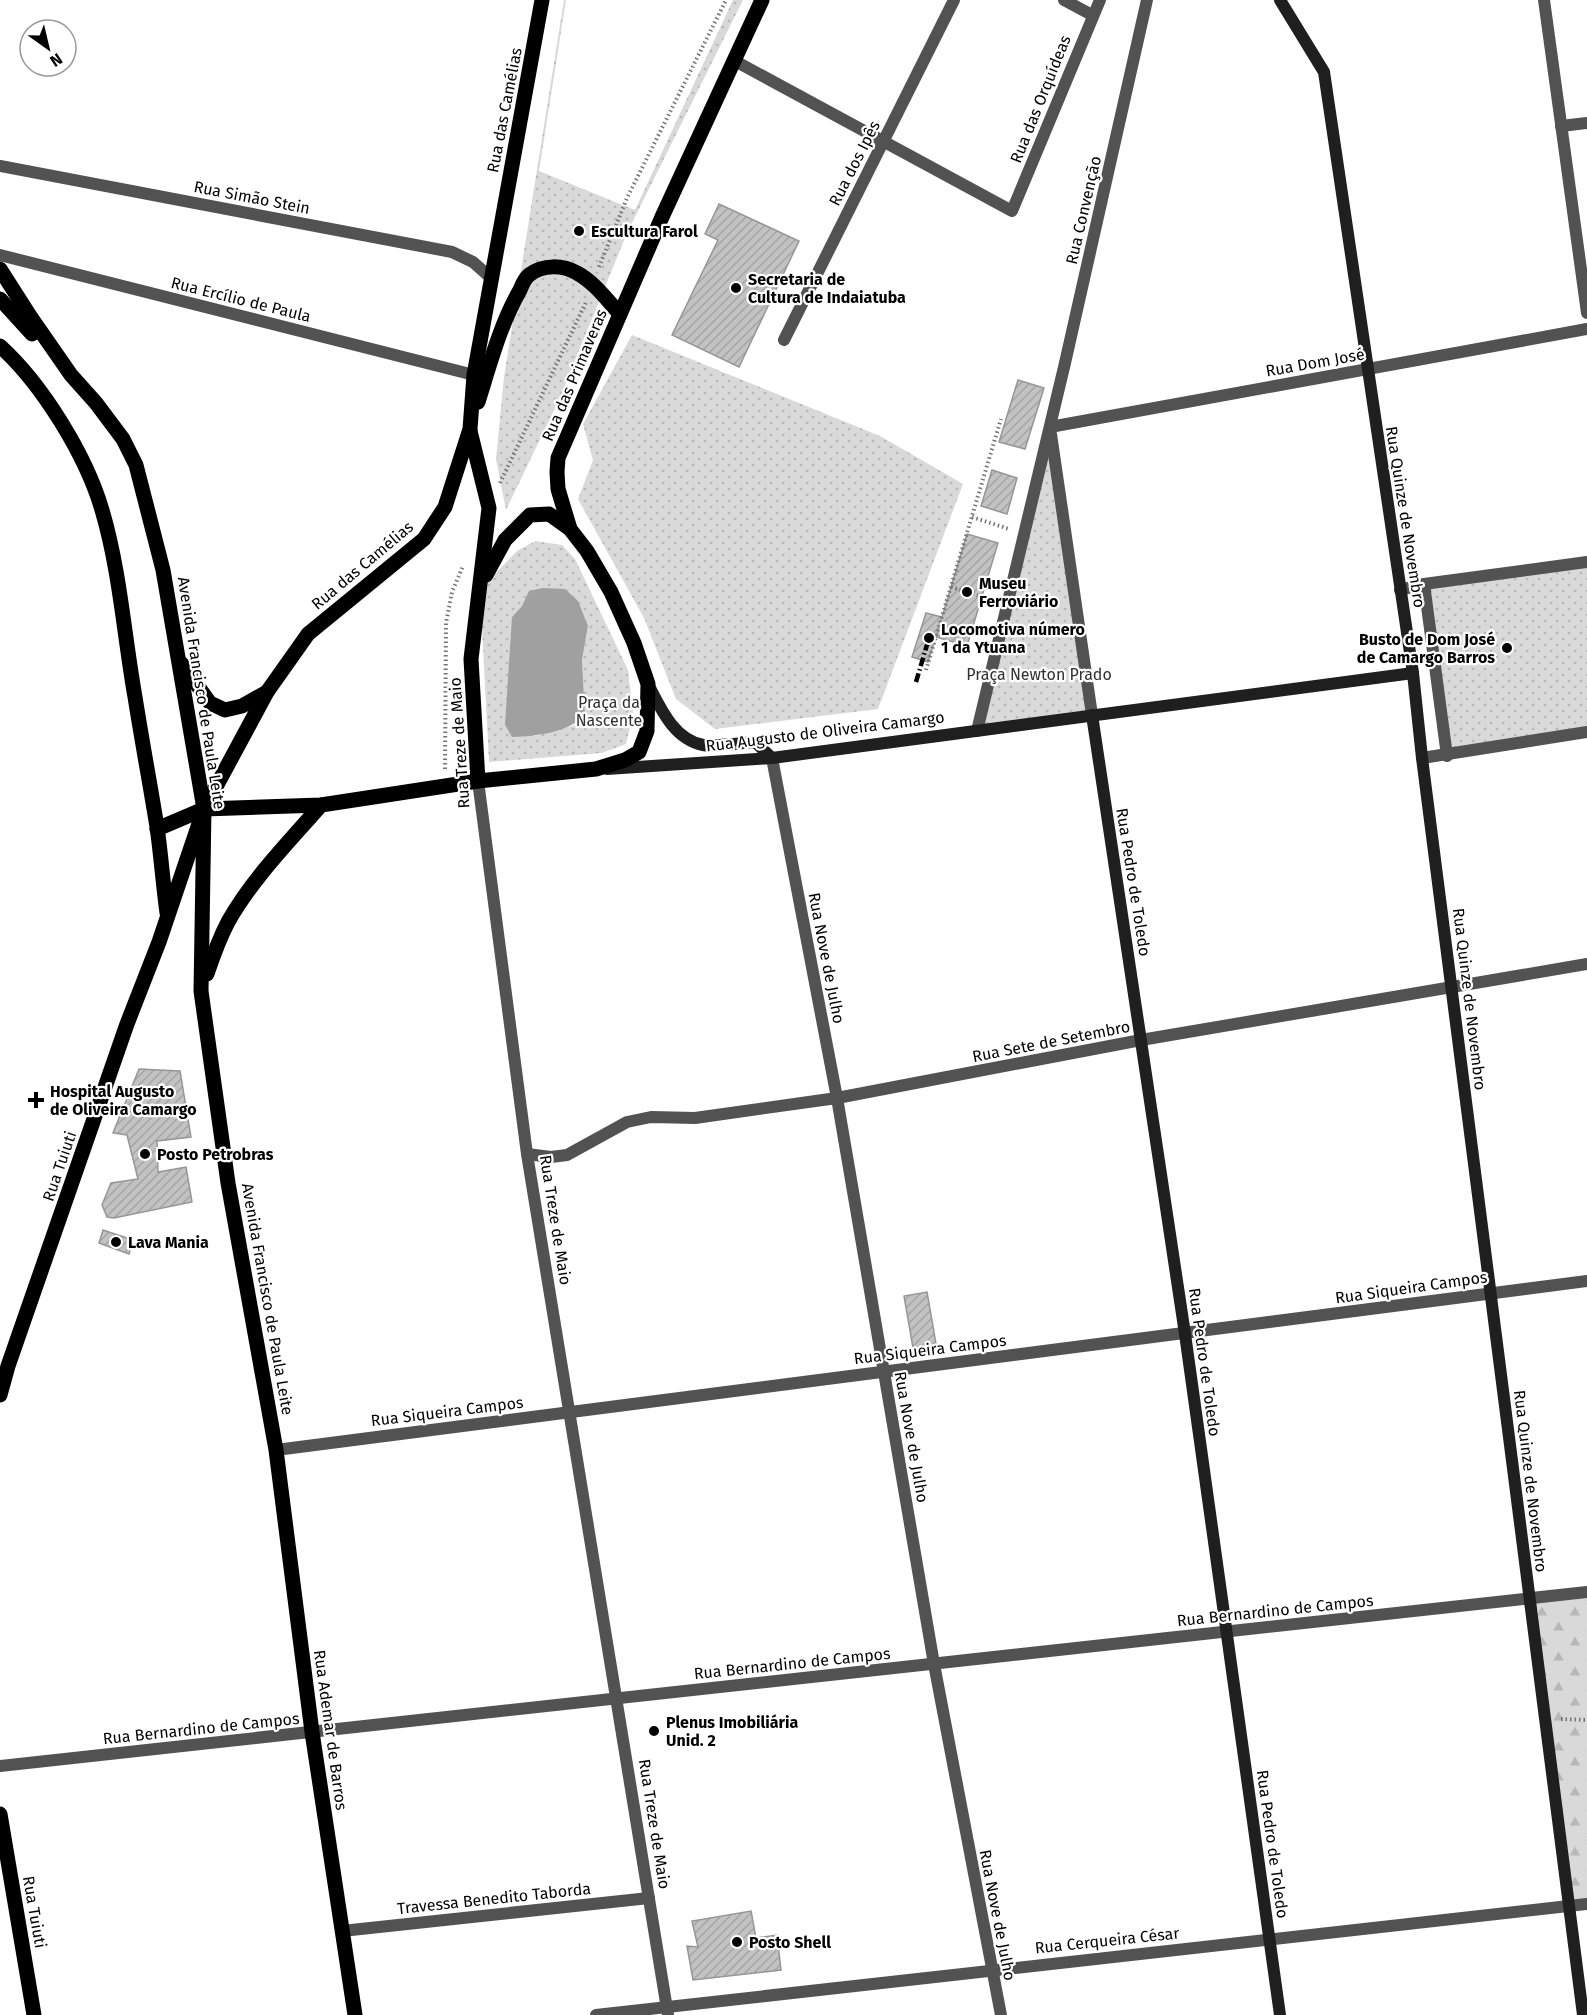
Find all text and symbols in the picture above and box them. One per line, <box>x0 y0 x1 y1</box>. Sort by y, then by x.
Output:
north arrow <box>18 18 78 78</box>
street label: Rua das Orquídeas <box>1006 33 1075 166</box>
street label: Rua das Camélias <box>483 46 526 174</box>
text: N <box>46 49 66 71</box>
street label: Rua dos Ipês <box>825 117 884 209</box>
street label: Rua Convenção <box>1062 154 1106 266</box>
street label: Rua Simão Stein <box>192 177 312 218</box>
place label: Escultura Farol <box>591 222 698 241</box>
marker: Escultura Farol <box>572 224 586 238</box>
place label: Secretaria de Cultura de Indaiatuba <box>748 270 906 307</box>
street label: Rua Ercílio de Paula <box>169 273 313 326</box>
marker: Secretaria de Cultura de Indaiatuba <box>729 281 743 295</box>
street label: Rua das Primaveras <box>538 306 611 444</box>
street label: Rua Dom José <box>1264 344 1366 381</box>
street label: Rua Quinze de Novembro <box>1382 425 1429 609</box>
street label: Rua das Camélias <box>308 517 417 613</box>
place label: Museu Ferroviário <box>979 574 1058 611</box>
street label: Avenida Francisco de Paula Leite <box>174 575 229 811</box>
marker: Museu Ferroviário <box>960 585 974 599</box>
place label: Locomotiva número 1 da Ytuana <box>941 620 1085 657</box>
place label: Busto de Dom José de Camargo Barros <box>1357 630 1495 667</box>
marker: Locomotiva número 1 da Ytuana <box>922 631 936 645</box>
marker: Busto de Dom José de Camargo Barros <box>1500 641 1514 655</box>
park label: Praça Newton Prado <box>966 665 1112 685</box>
street label: Rua Treze de Maio <box>445 677 474 809</box>
park label: Praça da Nascente <box>576 693 642 730</box>
street label: Rua Augusto de Oliveira Camargo <box>705 707 945 756</box>
street label: Rua Pedro de Toledo <box>1112 807 1155 958</box>
street label: Rua Nove de Julho <box>804 891 849 1025</box>
street label: Rua Quinze de Novembro <box>1449 907 1490 1091</box>
street label: Rua Sete de Setembro <box>971 1017 1132 1066</box>
place label: Hospital Augusto de Oliveira Camargo <box>50 1082 197 1119</box>
marker: Hospital Augusto de Oliveira Camargo <box>27 1091 45 1109</box>
street label: Rua Tuiuti <box>39 1129 80 1204</box>
place label: Posto Petrobras <box>157 1145 274 1164</box>
marker: Posto Petrobras <box>138 1147 152 1161</box>
street label: Rua Treze de Maio <box>536 1154 575 1286</box>
street label: Avenida Francisco de Paula Leite <box>238 1182 297 1417</box>
place label: Lava Mania <box>128 1233 209 1252</box>
marker: Lava Mania <box>109 1235 123 1249</box>
street label: Rua Siqueira Campos <box>1334 1267 1488 1308</box>
street label: Rua Pedro de Toledo <box>1185 1287 1224 1438</box>
street label: Rua Siqueira Campos <box>853 1331 1007 1368</box>
street label: Rua Nove de Julho <box>891 1370 932 1504</box>
street label: Rua Quinze de Novembro <box>1510 1389 1551 1573</box>
street label: Rua Siqueira Campos <box>370 1393 524 1430</box>
street label: Rua Bernardino de Campos <box>1176 1591 1374 1630</box>
street label: Rua Bernardino de Campos <box>693 1644 891 1683</box>
street label: Rua Ademar de Barros <box>310 1649 351 1812</box>
street label: Rua Bernardino de Campos <box>102 1709 300 1748</box>
place label: Plenus Imobiliária Unid. 2 <box>666 1713 798 1750</box>
marker: Plenus Imobiliária Unid. 2 <box>647 1724 661 1738</box>
street label: Rua Treze de Maio <box>635 1758 674 1890</box>
street label: Rua Pedro de Toledo <box>1253 1769 1292 1920</box>
street label: Rua Nove de Julho <box>975 1848 1020 1982</box>
street label: Rua Tuiuti <box>19 1874 50 1950</box>
street label: Travessa Benedito Taborda <box>396 1879 592 1918</box>
street label: Rua Cerqueira César <box>1034 1923 1181 1958</box>
place label: Posto Shell <box>749 1933 831 1952</box>
marker: Posto Shell <box>730 1935 744 1949</box>

